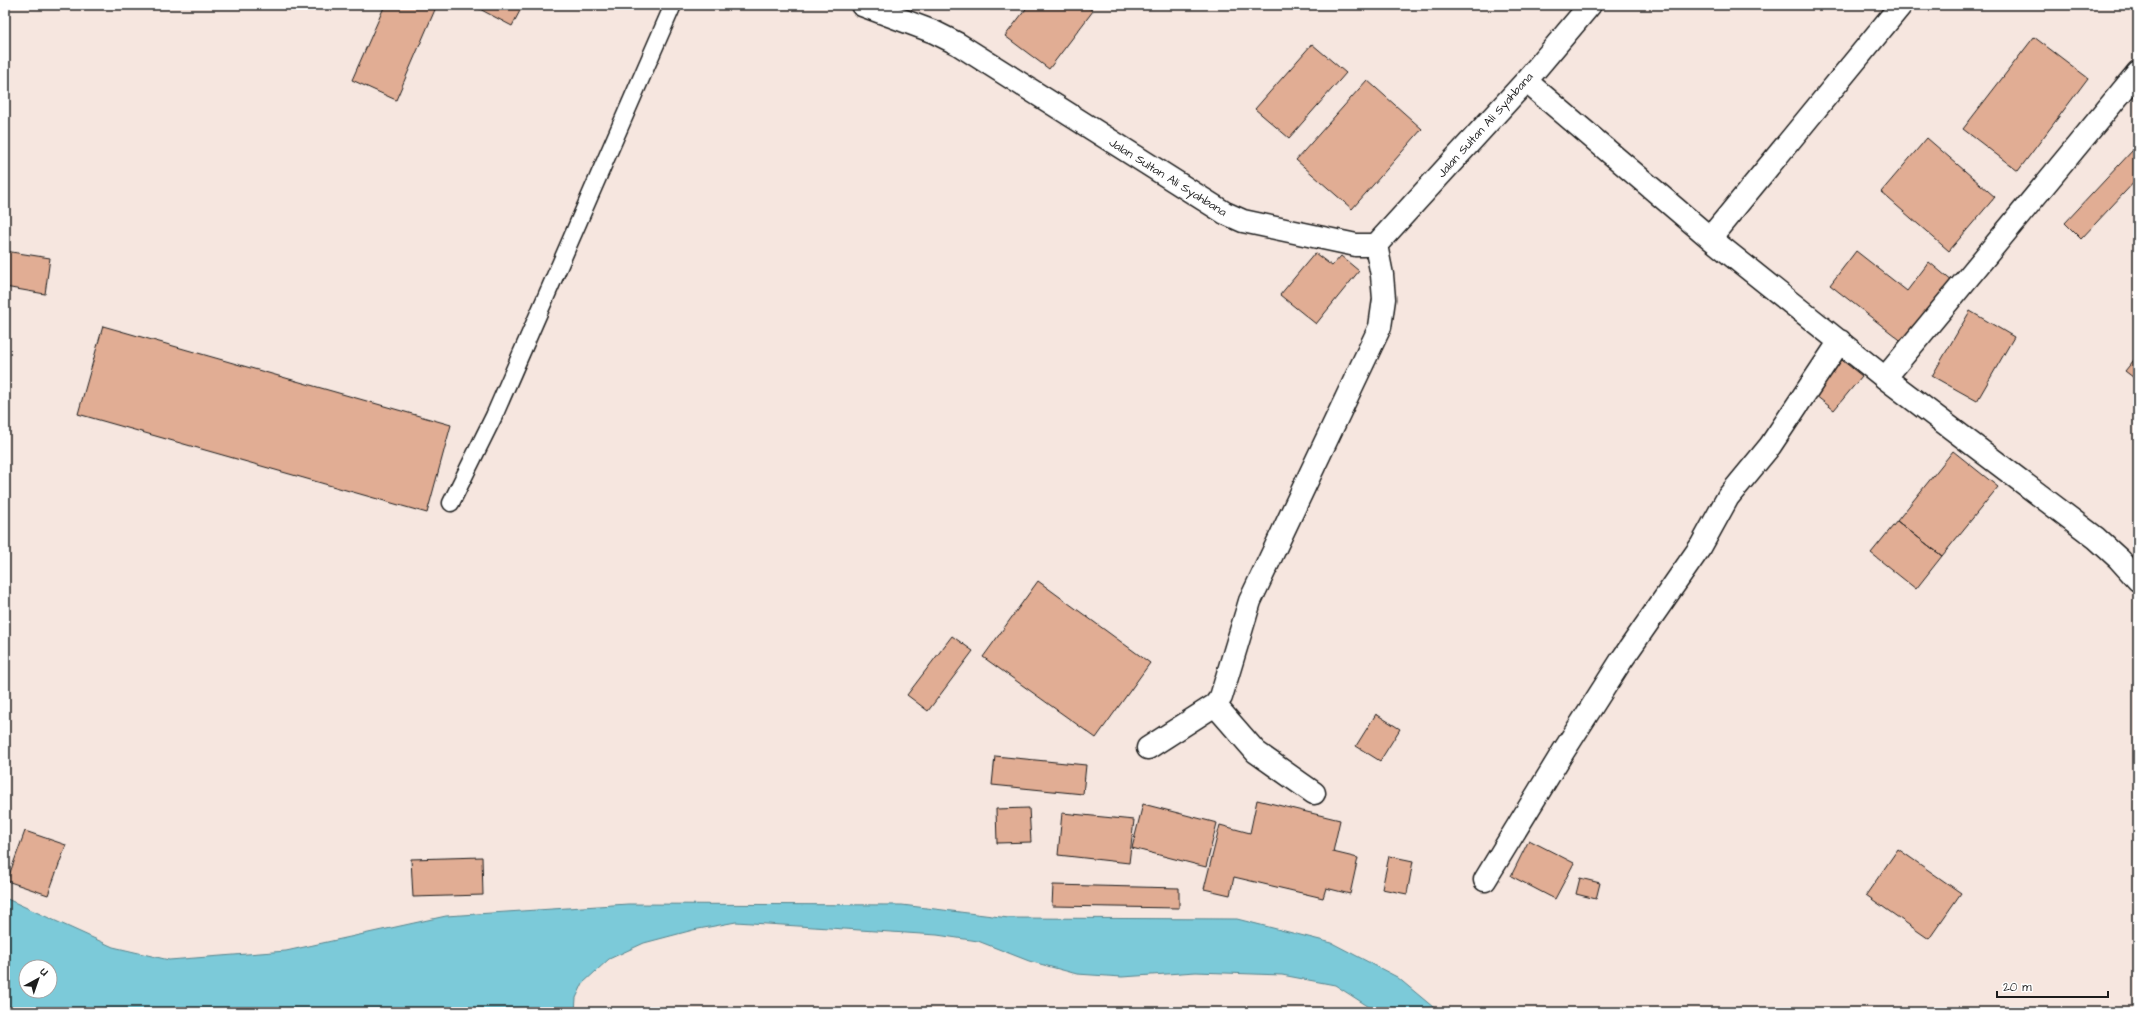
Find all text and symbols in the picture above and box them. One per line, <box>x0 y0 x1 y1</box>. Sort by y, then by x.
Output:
street label: Jalan Sultan Ali Syahbana <box>1433 69 1538 182</box>
street label: Jalan Sultan Ali Syahbana <box>1105 134 1230 222</box>
north arrow <box>18 959 58 999</box>
text: U <box>36 963 51 979</box>
scale bar <box>1997 973 2108 999</box>
text: 20 m <box>2003 979 2032 996</box>

